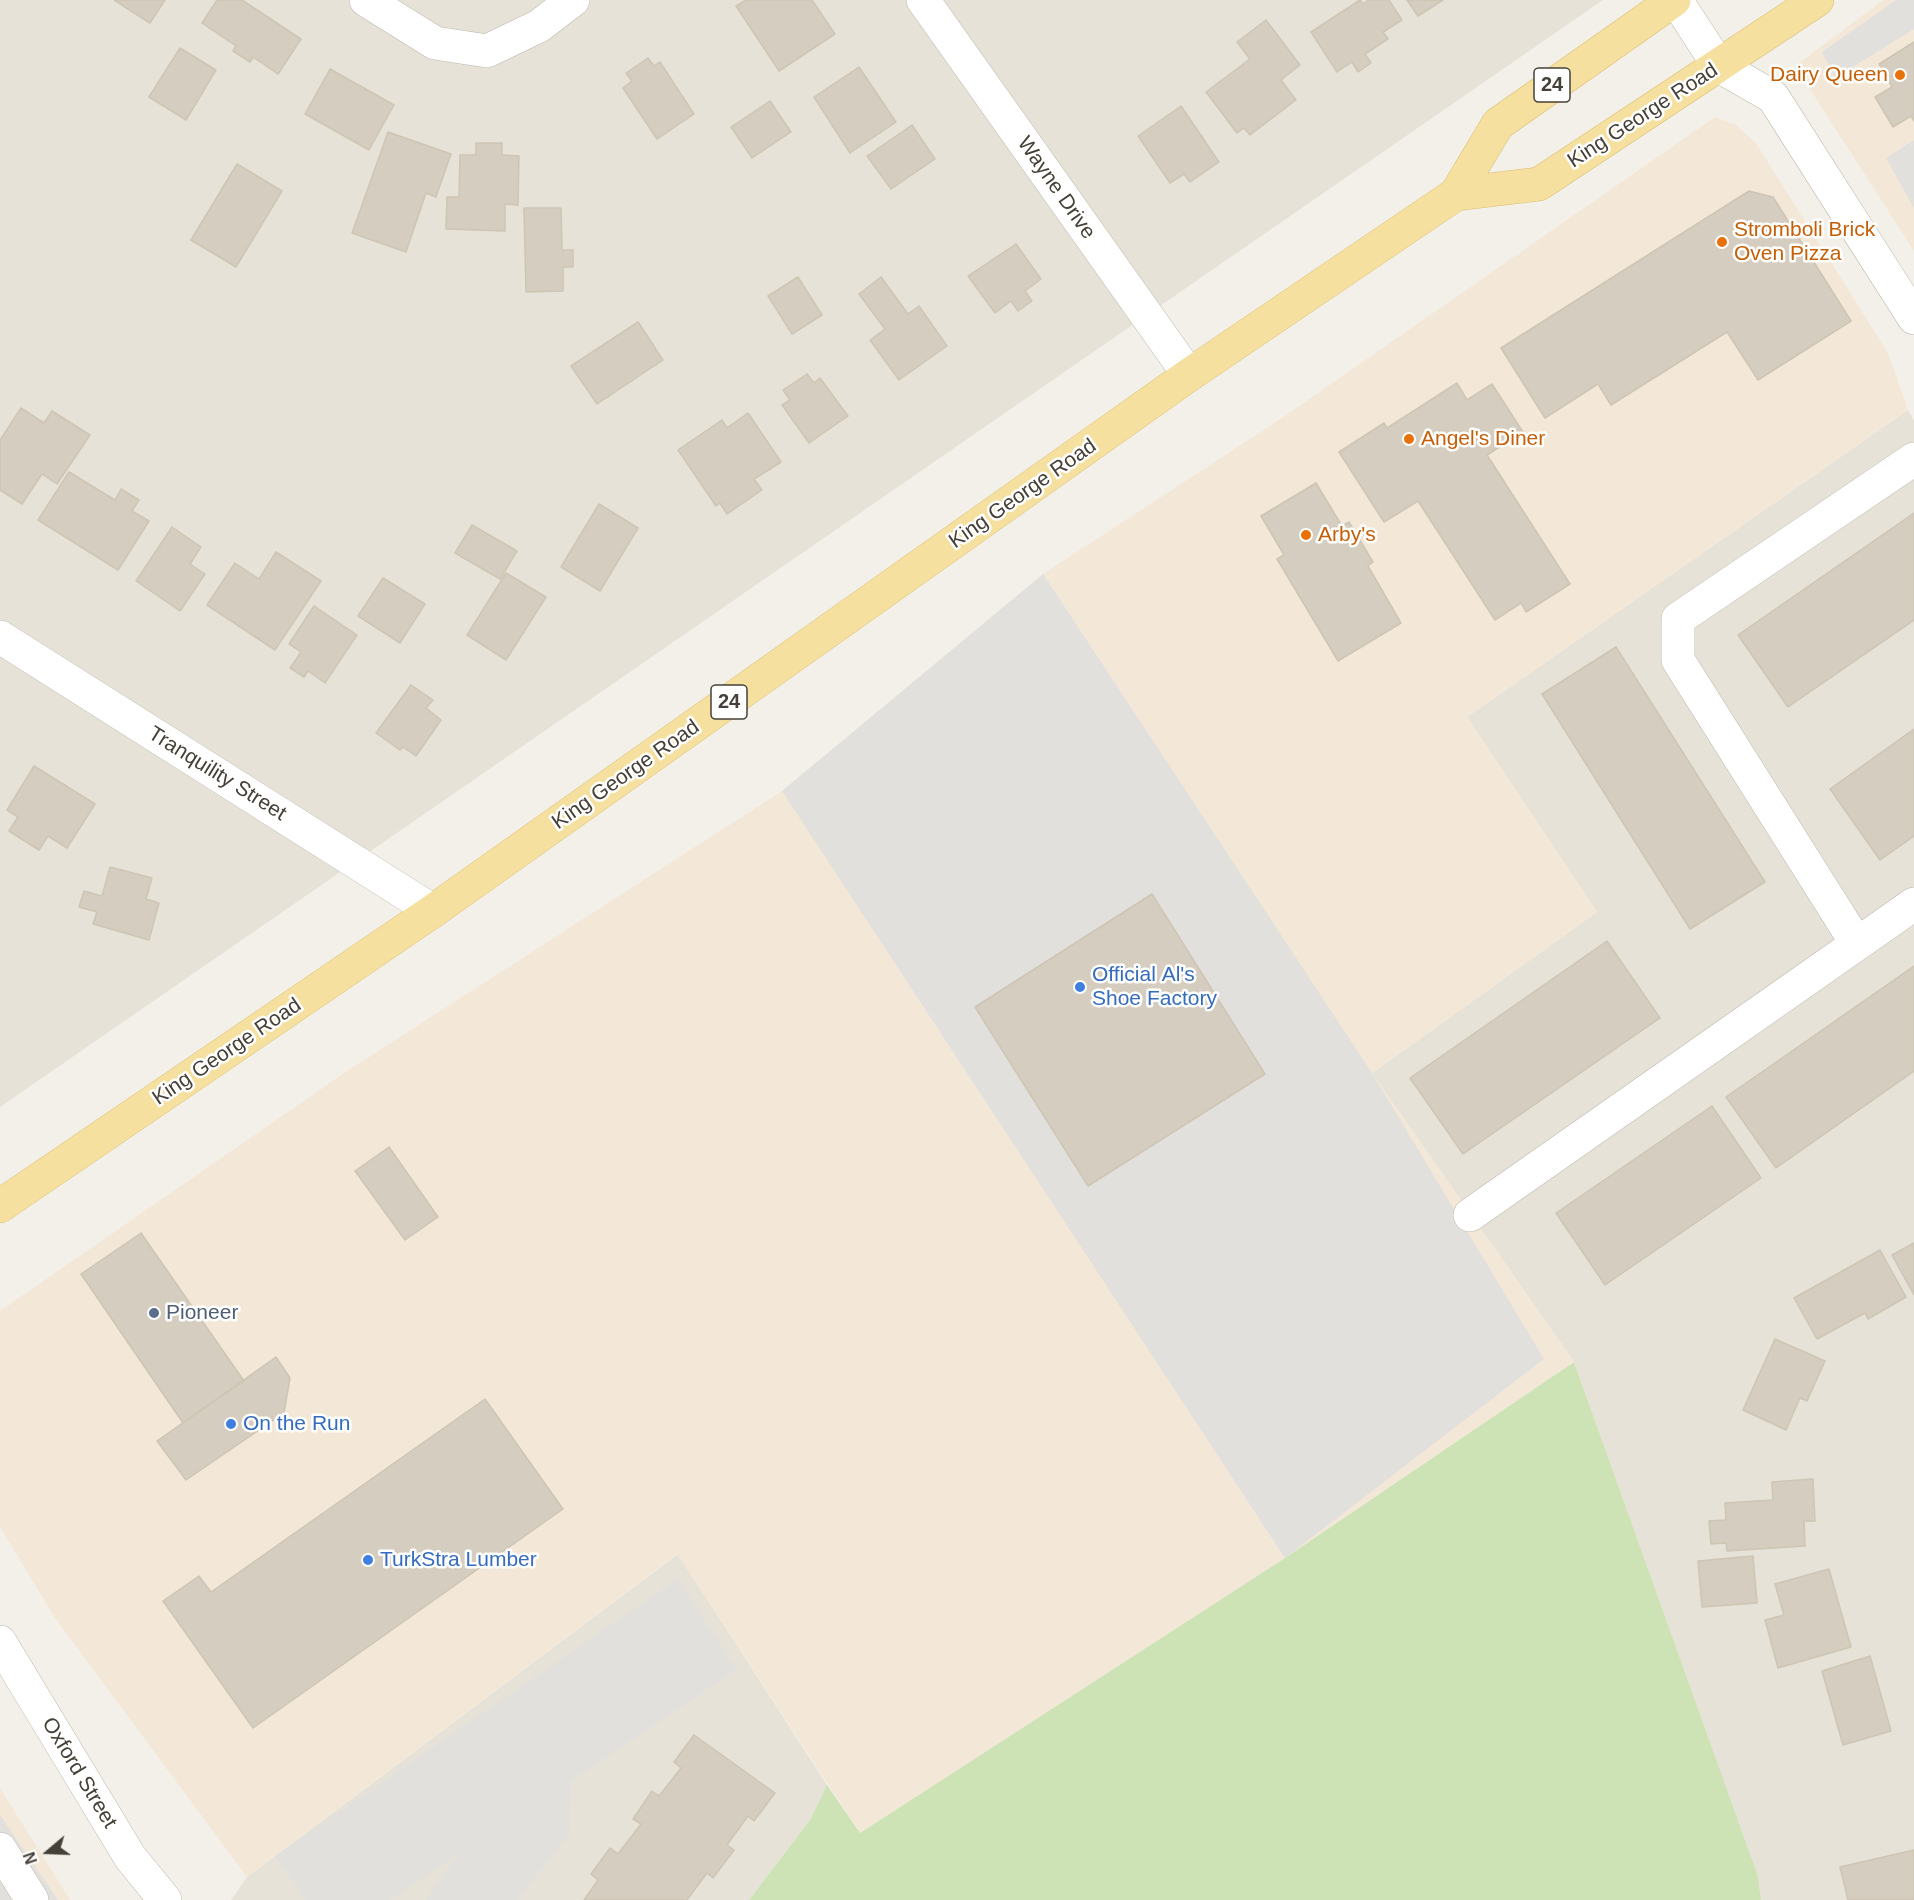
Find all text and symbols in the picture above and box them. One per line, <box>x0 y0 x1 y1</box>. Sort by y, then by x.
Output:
street label: King George Road <box>1563 58 1723 174</box>
place label: Dairy Queen <box>1770 62 1888 88</box>
road number: 24 <box>1534 68 1570 102</box>
marker: Dairy Queen <box>1893 68 1907 82</box>
street label: Wayne Drive <box>1011 132 1101 244</box>
place label: Stromboli Brick Oven Pizza <box>1734 217 1875 267</box>
marker: Stromboli Brick Oven Pizza <box>1715 235 1729 249</box>
place label: Angel's Diner <box>1421 426 1545 452</box>
marker: Angel's Diner <box>1402 432 1416 446</box>
street label: King George Road <box>945 434 1101 554</box>
place label: Arby's <box>1318 522 1376 548</box>
marker: Arby's <box>1299 528 1313 542</box>
road number: 24 <box>711 685 747 719</box>
street label: King George Road <box>548 715 704 835</box>
street label: Tranquility Street <box>143 721 291 827</box>
place label: Official Al's Shoe Factory <box>1092 962 1217 1012</box>
marker: Official Al's Shoe Factory <box>1073 980 1087 994</box>
street label: King George Road <box>148 993 306 1111</box>
place label: Pioneer <box>166 1300 238 1326</box>
marker: Pioneer <box>147 1306 161 1320</box>
place label: On the Run <box>243 1411 350 1437</box>
marker: On the Run <box>224 1417 238 1431</box>
place label: TurkStra Lumber <box>380 1547 537 1573</box>
marker: TurkStra Lumber <box>361 1553 375 1567</box>
street label: Oxford Street <box>36 1713 122 1833</box>
north arrow <box>18 1822 78 1882</box>
text: N <box>21 1850 40 1866</box>

